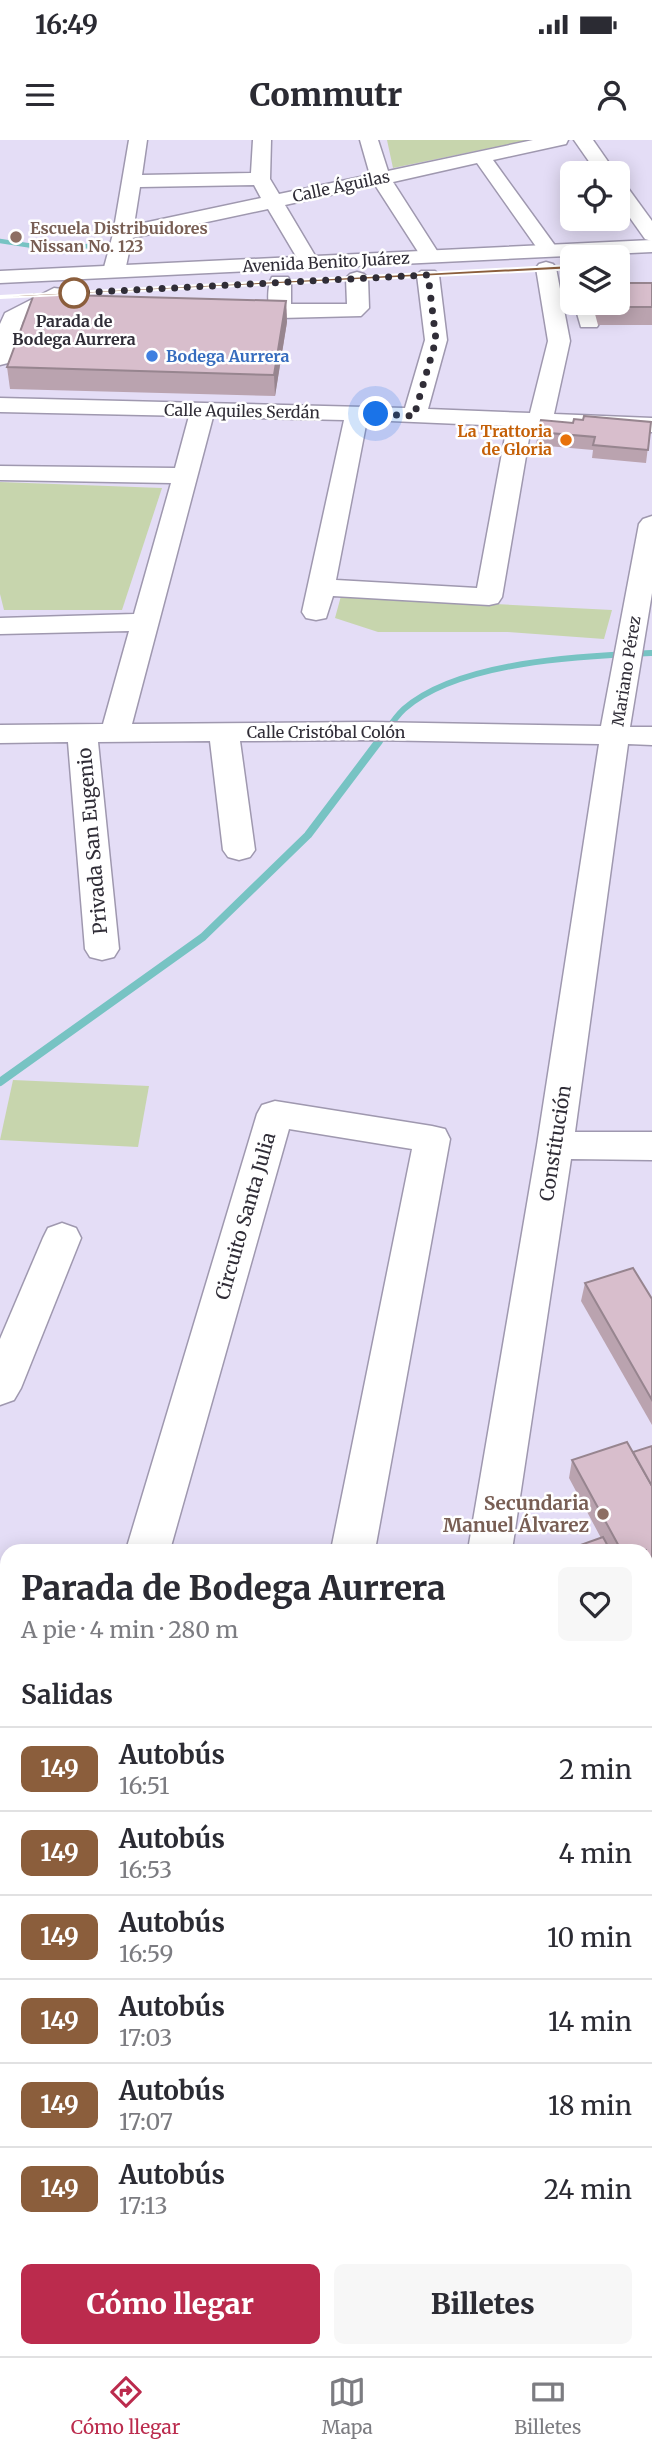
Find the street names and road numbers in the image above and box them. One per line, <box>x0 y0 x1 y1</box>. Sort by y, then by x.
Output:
street label: Calle Águilas <box>291 166 392 206</box>
street label: Avenida Benito Juárez <box>241 248 410 276</box>
street label: Calle Aquiles Serdán <box>164 400 320 422</box>
street label: Mariano Pérez <box>607 614 645 728</box>
street label: Calle Cristóbal Colón <box>247 722 406 742</box>
street label: Privada San Eugenio <box>72 747 112 935</box>
street label: Constitución <box>534 1083 576 1203</box>
street label: Circuito Santa Julia <box>210 1130 280 1302</box>

